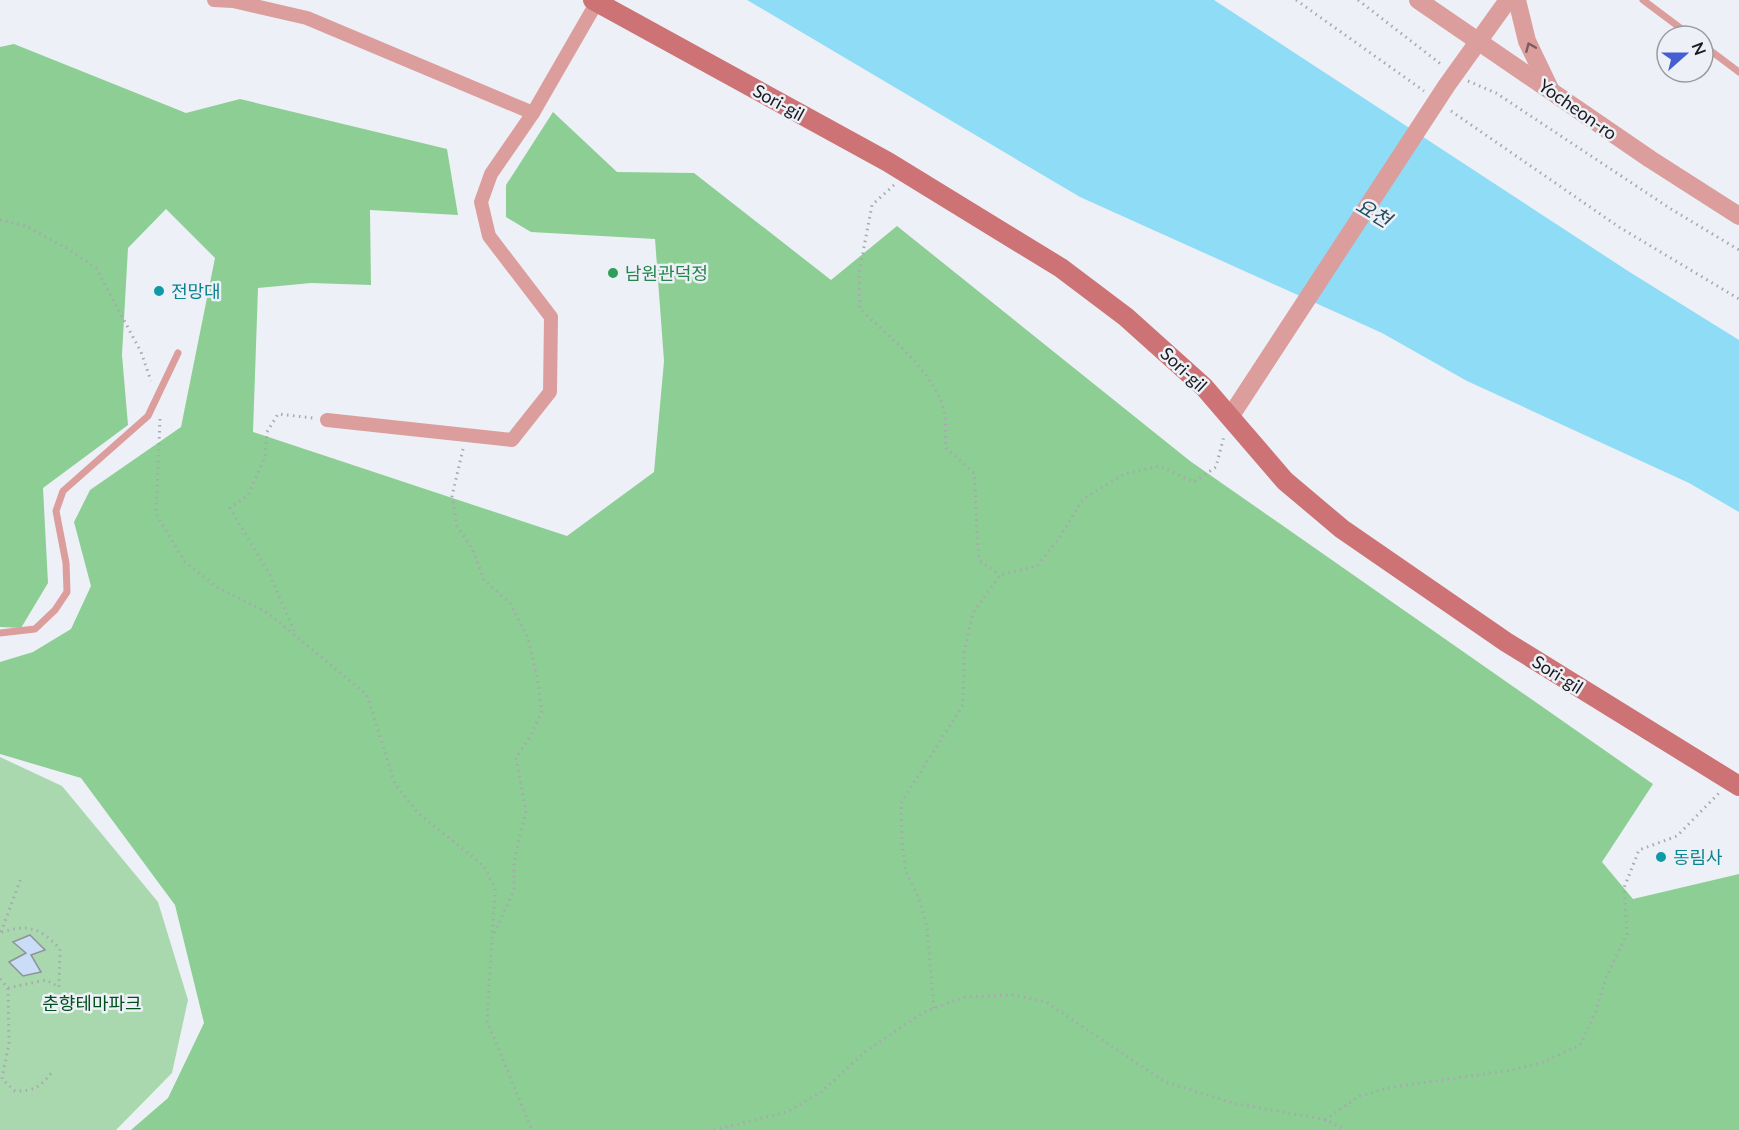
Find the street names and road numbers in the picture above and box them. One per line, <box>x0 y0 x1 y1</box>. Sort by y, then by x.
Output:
street label: Yocheon-ro <box>1534 74 1622 144</box>
street label: Sori-gil <box>749 79 809 125</box>
street label: Sori-gil <box>1156 342 1212 396</box>
street label: Sori-gil <box>1529 650 1587 698</box>

